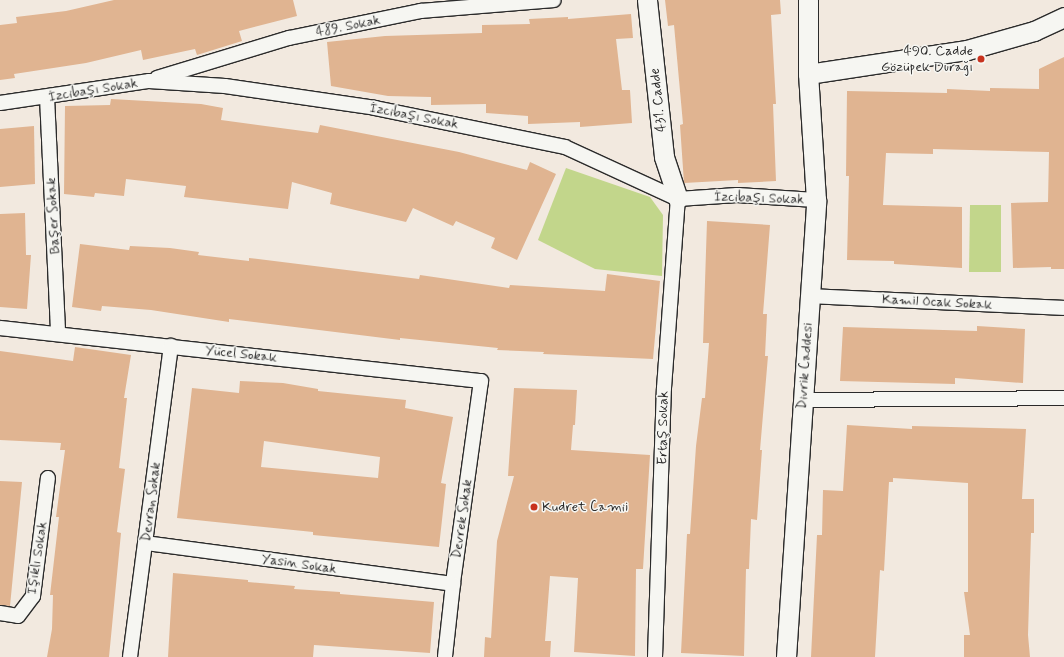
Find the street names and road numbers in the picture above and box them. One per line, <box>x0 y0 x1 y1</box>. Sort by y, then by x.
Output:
street label: 489. Sokak <box>314 12 382 40</box>
street label: 431. Cadde <box>646 67 670 133</box>
street label: İzcibaşı Sokak <box>47 75 139 105</box>
street label: İzcibaşı Sokak <box>368 99 460 133</box>
street label: Başer Sokak <box>43 177 63 255</box>
street label: İzcibaşı Sokak <box>714 188 804 208</box>
street label: Kamil Ocak Sokak <box>882 291 992 313</box>
street label: Divrik Caddesi <box>794 322 816 410</box>
street label: Yücel Sokak <box>205 342 277 366</box>
street label: Ertaş Sokak <box>654 391 672 465</box>
street label: Devran Sokak <box>138 460 164 544</box>
street label: Devrek Sokak <box>448 477 476 561</box>
street label: Işıklı Sokak <box>23 520 51 596</box>
street label: Yasin Sokak <box>260 550 338 578</box>

